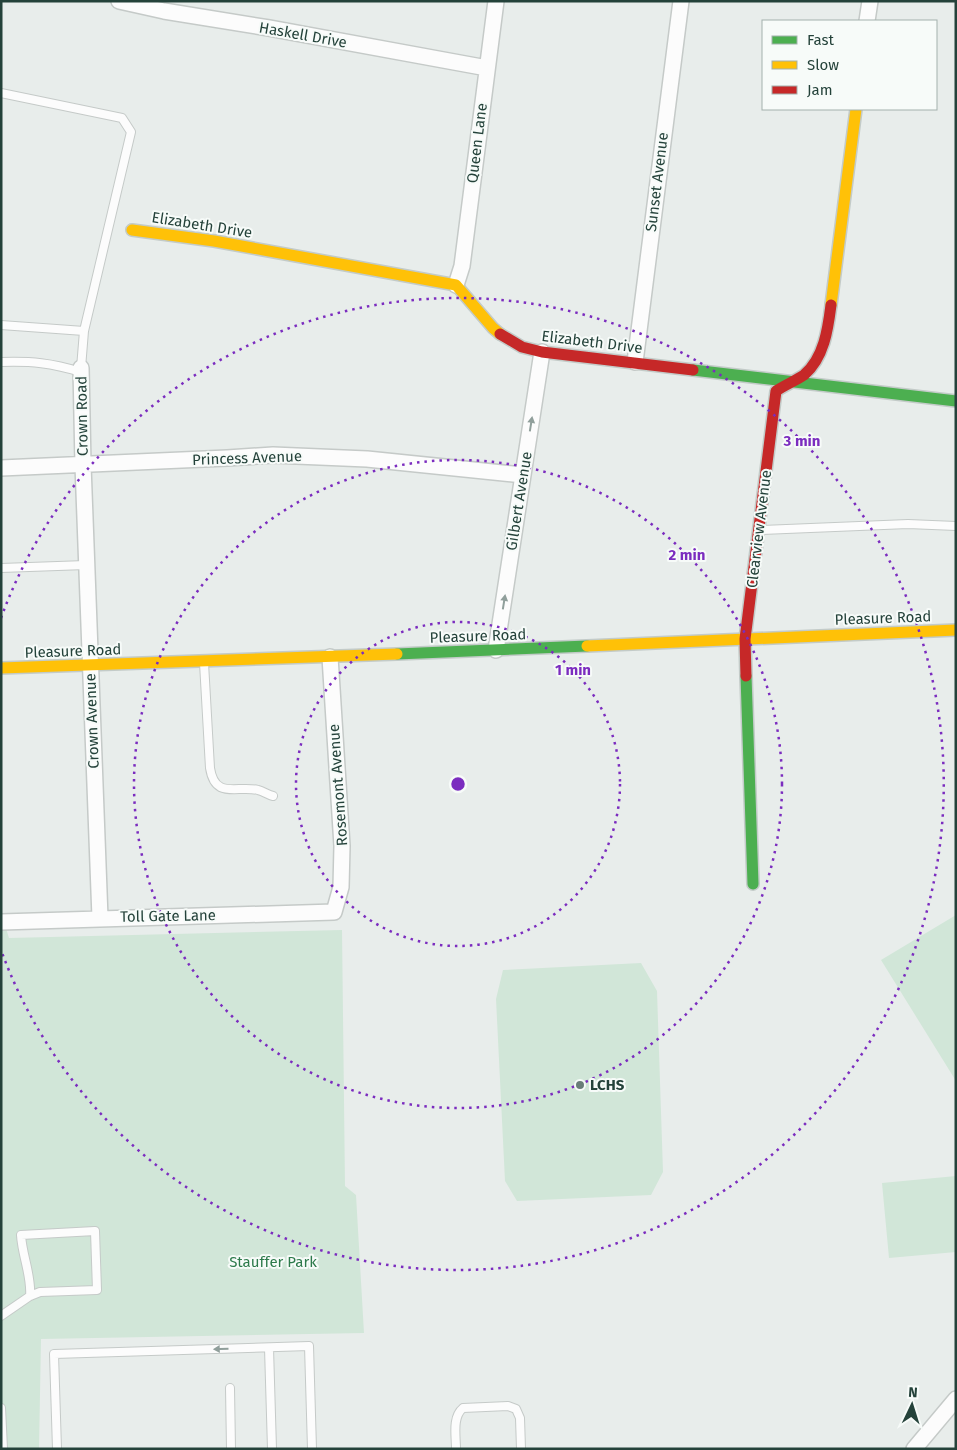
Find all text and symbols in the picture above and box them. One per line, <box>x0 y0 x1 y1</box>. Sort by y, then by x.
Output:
street label: Haskell Drive <box>258 18 348 52</box>
legend <box>762 20 937 110</box>
text: Fast <box>807 31 834 49</box>
text: Slow <box>807 56 839 74</box>
text: Jam <box>807 81 833 99</box>
street label: Queen Lane <box>463 102 491 184</box>
street label: Sunset Avenue <box>642 131 672 233</box>
street label: Elizabeth Drive <box>150 208 254 242</box>
street label: Elizabeth Drive <box>541 327 643 357</box>
street label: Crown Road <box>72 376 92 456</box>
one-way arrow <box>527 415 535 431</box>
text: 3 min <box>783 432 820 450</box>
street label: Princess Avenue <box>192 447 302 469</box>
street label: Gilbert Avenue <box>502 450 536 552</box>
street label: Clearview Avenue <box>743 469 775 589</box>
text: 2 min <box>669 546 705 564</box>
one-way arrow <box>500 593 508 609</box>
street label: Pleasure Road <box>834 607 932 629</box>
street label: Pleasure Road <box>429 625 527 647</box>
street label: Pleasure Road <box>24 640 122 662</box>
text: 1 min <box>555 661 591 679</box>
street label: Crown Avenue <box>81 673 103 769</box>
street label: Rosemont Avenue <box>325 723 351 847</box>
centre of rings <box>449 775 467 793</box>
street label: Toll Gate Lane <box>120 906 216 926</box>
place label: LCHS <box>590 1076 625 1094</box>
marker: LCHS <box>574 1079 586 1091</box>
park label: Stauffer Park <box>229 1253 317 1271</box>
one-way arrow <box>212 1346 228 1354</box>
north arrow <box>887 1380 937 1430</box>
text: N <box>908 1384 918 1401</box>

